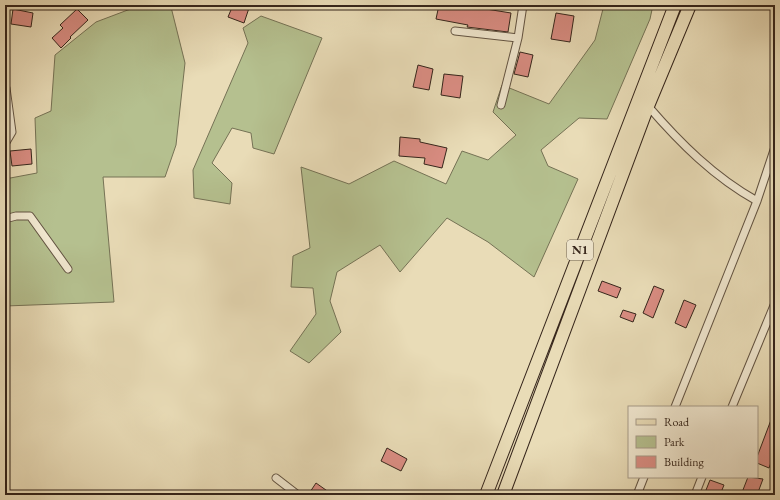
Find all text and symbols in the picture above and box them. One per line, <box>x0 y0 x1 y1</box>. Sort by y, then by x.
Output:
road number: N1 <box>567 240 593 260</box>
legend <box>628 406 758 478</box>
text: Road <box>664 414 690 430</box>
text: Park <box>664 434 685 450</box>
text: Building <box>664 454 705 470</box>

